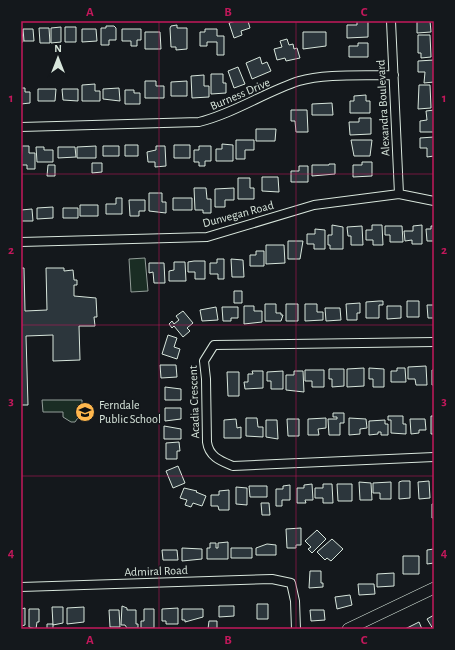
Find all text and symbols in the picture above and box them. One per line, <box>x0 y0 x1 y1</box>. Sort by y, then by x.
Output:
text: A <box>86 6 94 19</box>
text: B <box>224 6 232 19</box>
text: C <box>361 6 368 19</box>
north arrow <box>38 38 78 78</box>
text: N <box>54 43 62 54</box>
street label: Alexandra Boulevard <box>374 59 392 157</box>
street label: Burness Drive <box>208 76 272 112</box>
text: 1 <box>9 92 13 105</box>
text: 1 <box>442 92 446 105</box>
street label: Dunvegan Road <box>201 199 275 229</box>
text: 2 <box>8 244 14 257</box>
text: 2 <box>441 244 447 257</box>
street label: Acadia Crescent <box>187 365 201 439</box>
text: 3 <box>8 395 14 408</box>
text: 3 <box>441 395 447 408</box>
place label: Ferndale Public School <box>99 399 161 425</box>
school or university icon: Ferndale Public School <box>74 401 96 423</box>
text: 4 <box>8 547 15 560</box>
text: 4 <box>441 547 448 560</box>
street label: Admiral Road <box>124 564 188 578</box>
text: A <box>86 634 94 647</box>
text: B <box>224 634 232 647</box>
text: C <box>361 634 368 647</box>

